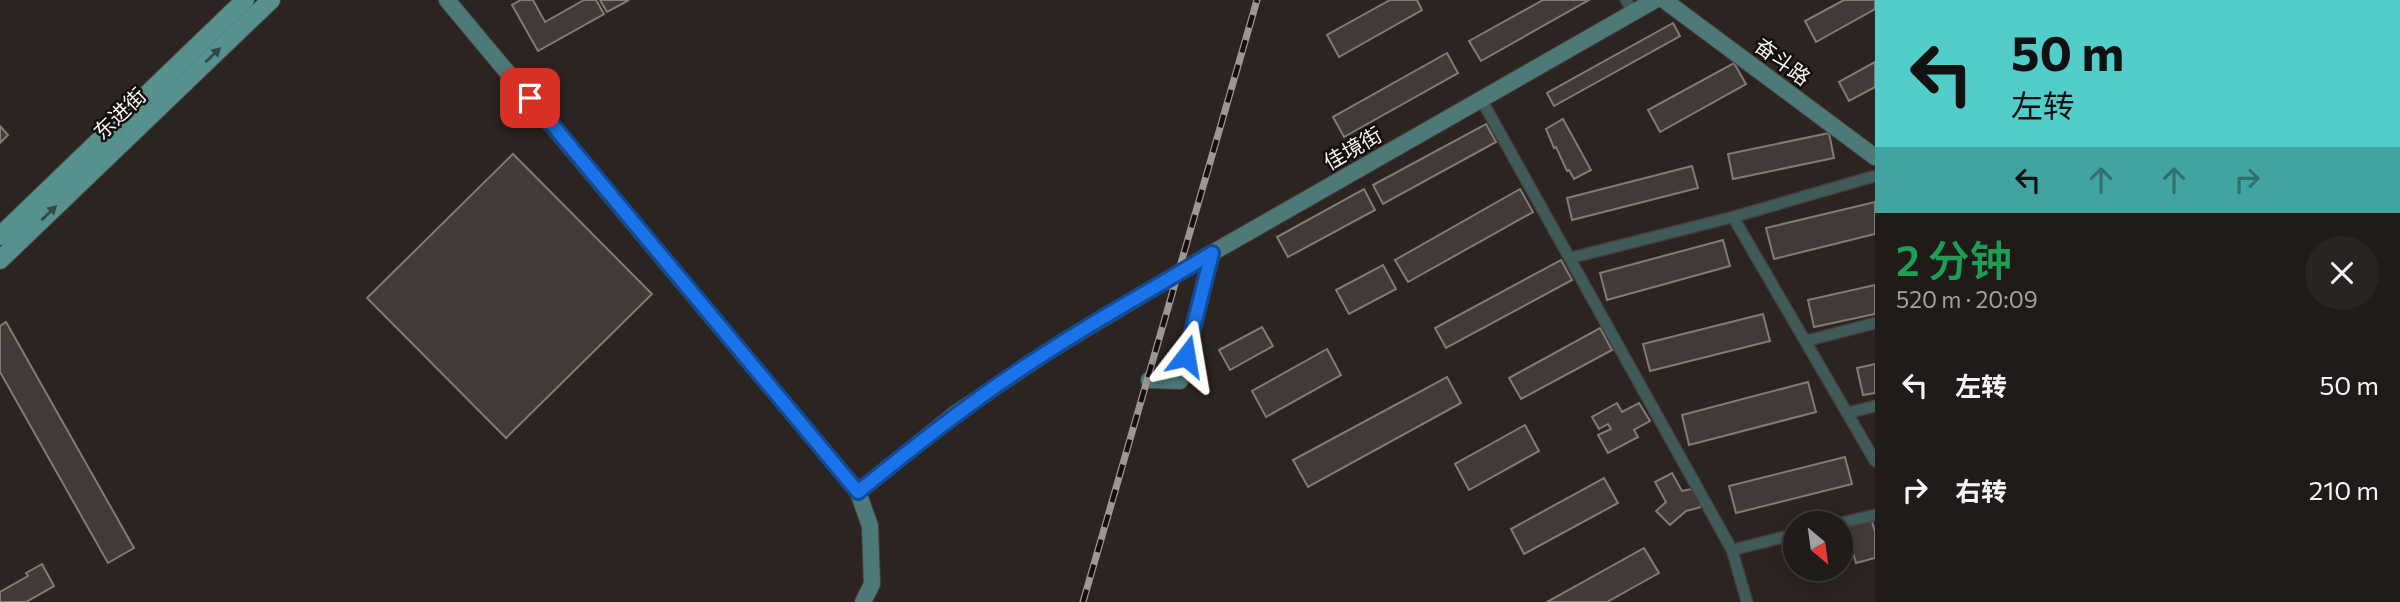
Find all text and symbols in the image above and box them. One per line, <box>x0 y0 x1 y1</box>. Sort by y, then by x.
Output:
text: 50 m <box>2011 21 2124 81</box>
icon: left <box>1896 28 1987 119</box>
street label: 奋斗路 <box>1750 32 1816 90</box>
one-way arrow <box>205 47 222 64</box>
pin <box>500 68 560 128</box>
icon: arrive <box>511 79 549 117</box>
street label: 东进街 <box>88 82 150 144</box>
text: 左转 <box>2011 85 2075 125</box>
street label: 佳境街 <box>1319 121 1386 174</box>
icon: left <box>2009 161 2047 199</box>
icon: ahead <box>2082 161 2120 199</box>
icon: ahead <box>2155 161 2193 199</box>
icon: right <box>2228 161 2266 199</box>
one-way arrow <box>40 205 57 221</box>
text: 2 分钟 <box>1896 233 2012 285</box>
button: close <box>2305 236 2379 310</box>
text: 520 m · 20:09 <box>1896 285 2038 313</box>
position arrow <box>1149 319 1223 393</box>
icon: left <box>1896 366 1934 404</box>
text: 50 m <box>2319 369 2379 400</box>
text: 左转 <box>1955 370 2007 401</box>
icon: right <box>1896 471 1934 509</box>
text: 210 m <box>2309 474 2379 505</box>
text: 右转 <box>1955 475 2007 506</box>
north arrow <box>1783 511 1853 581</box>
map controls <box>1783 511 1853 581</box>

